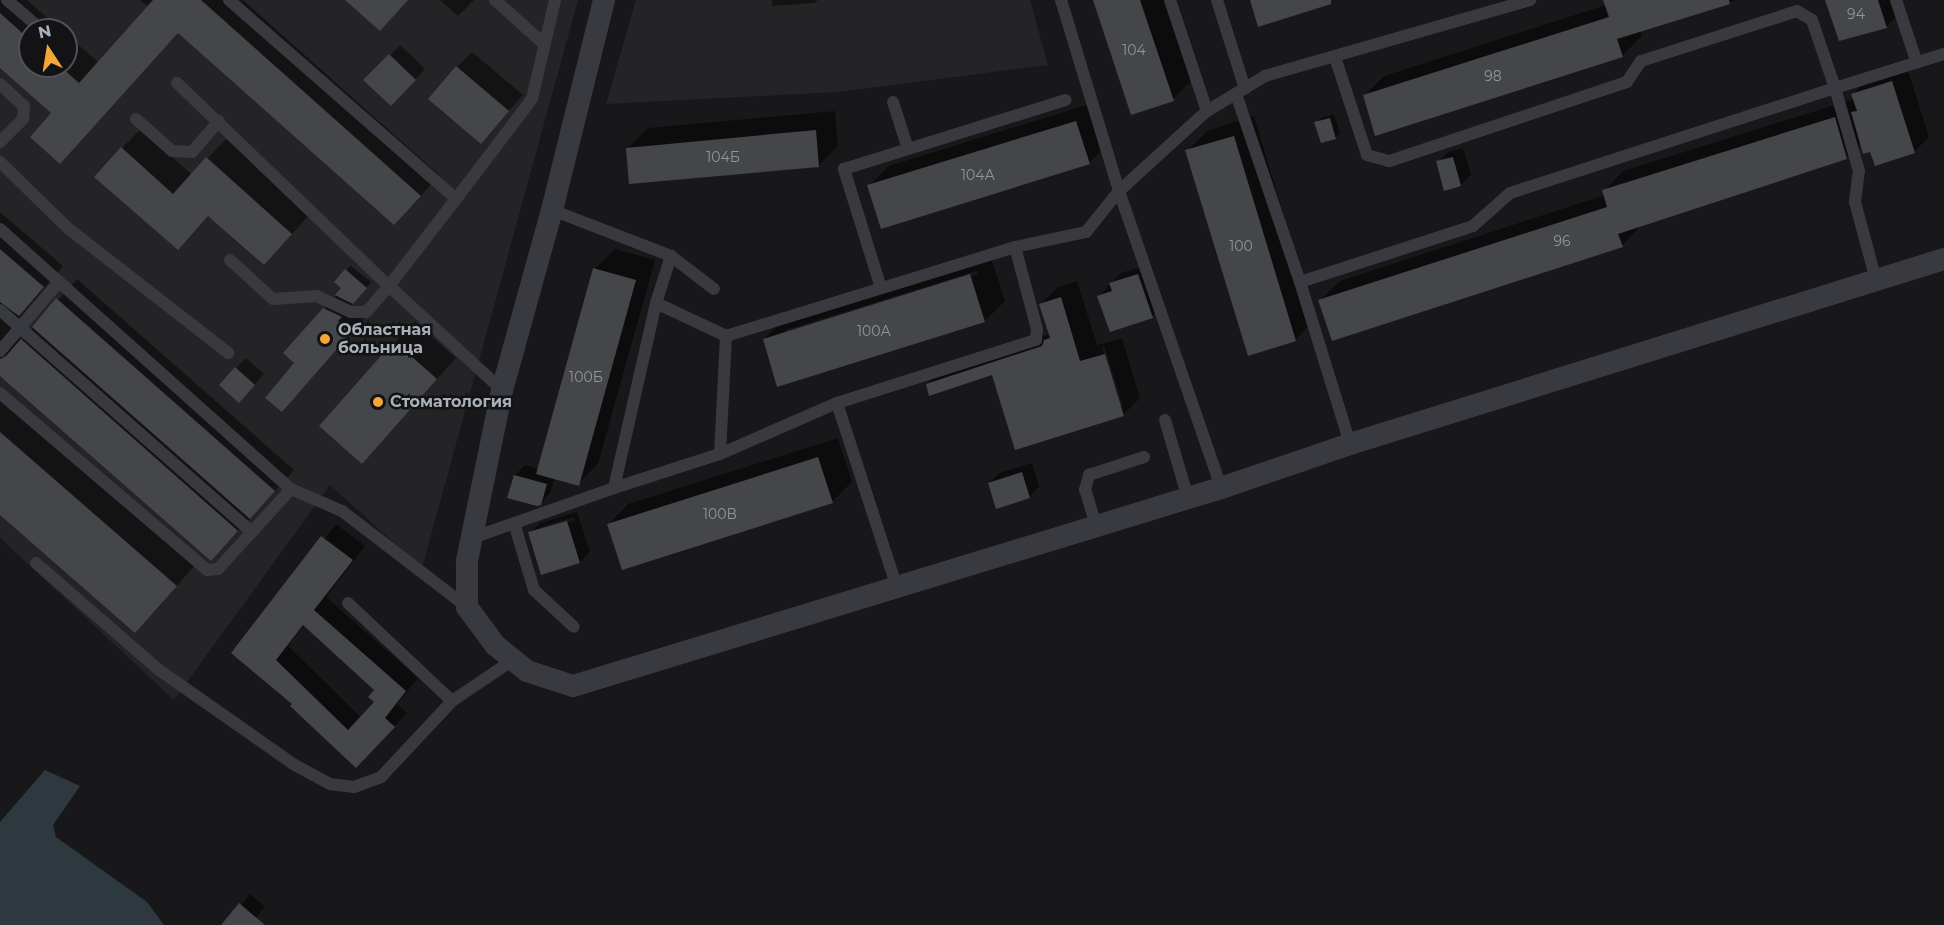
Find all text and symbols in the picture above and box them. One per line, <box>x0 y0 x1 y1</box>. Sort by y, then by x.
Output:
house number: 94 <box>1847 6 1865 22</box>
north arrow <box>18 18 78 78</box>
text: N <box>36 21 53 42</box>
house number: 104 <box>1122 42 1146 58</box>
house number: 98 <box>1484 68 1502 84</box>
house number: 104Б <box>706 149 740 165</box>
house number: 104А <box>961 167 995 183</box>
house number: 96 <box>1553 233 1571 249</box>
house number: 100 <box>1229 238 1253 254</box>
place label: Областная больница <box>338 320 431 358</box>
house number: 100А <box>857 323 891 339</box>
marker: Областная больница <box>316 330 334 348</box>
house number: 100Б <box>569 369 603 385</box>
place label: Стоматология <box>390 392 512 412</box>
marker: Стоматология <box>371 395 385 409</box>
house number: 100В <box>703 506 737 522</box>

